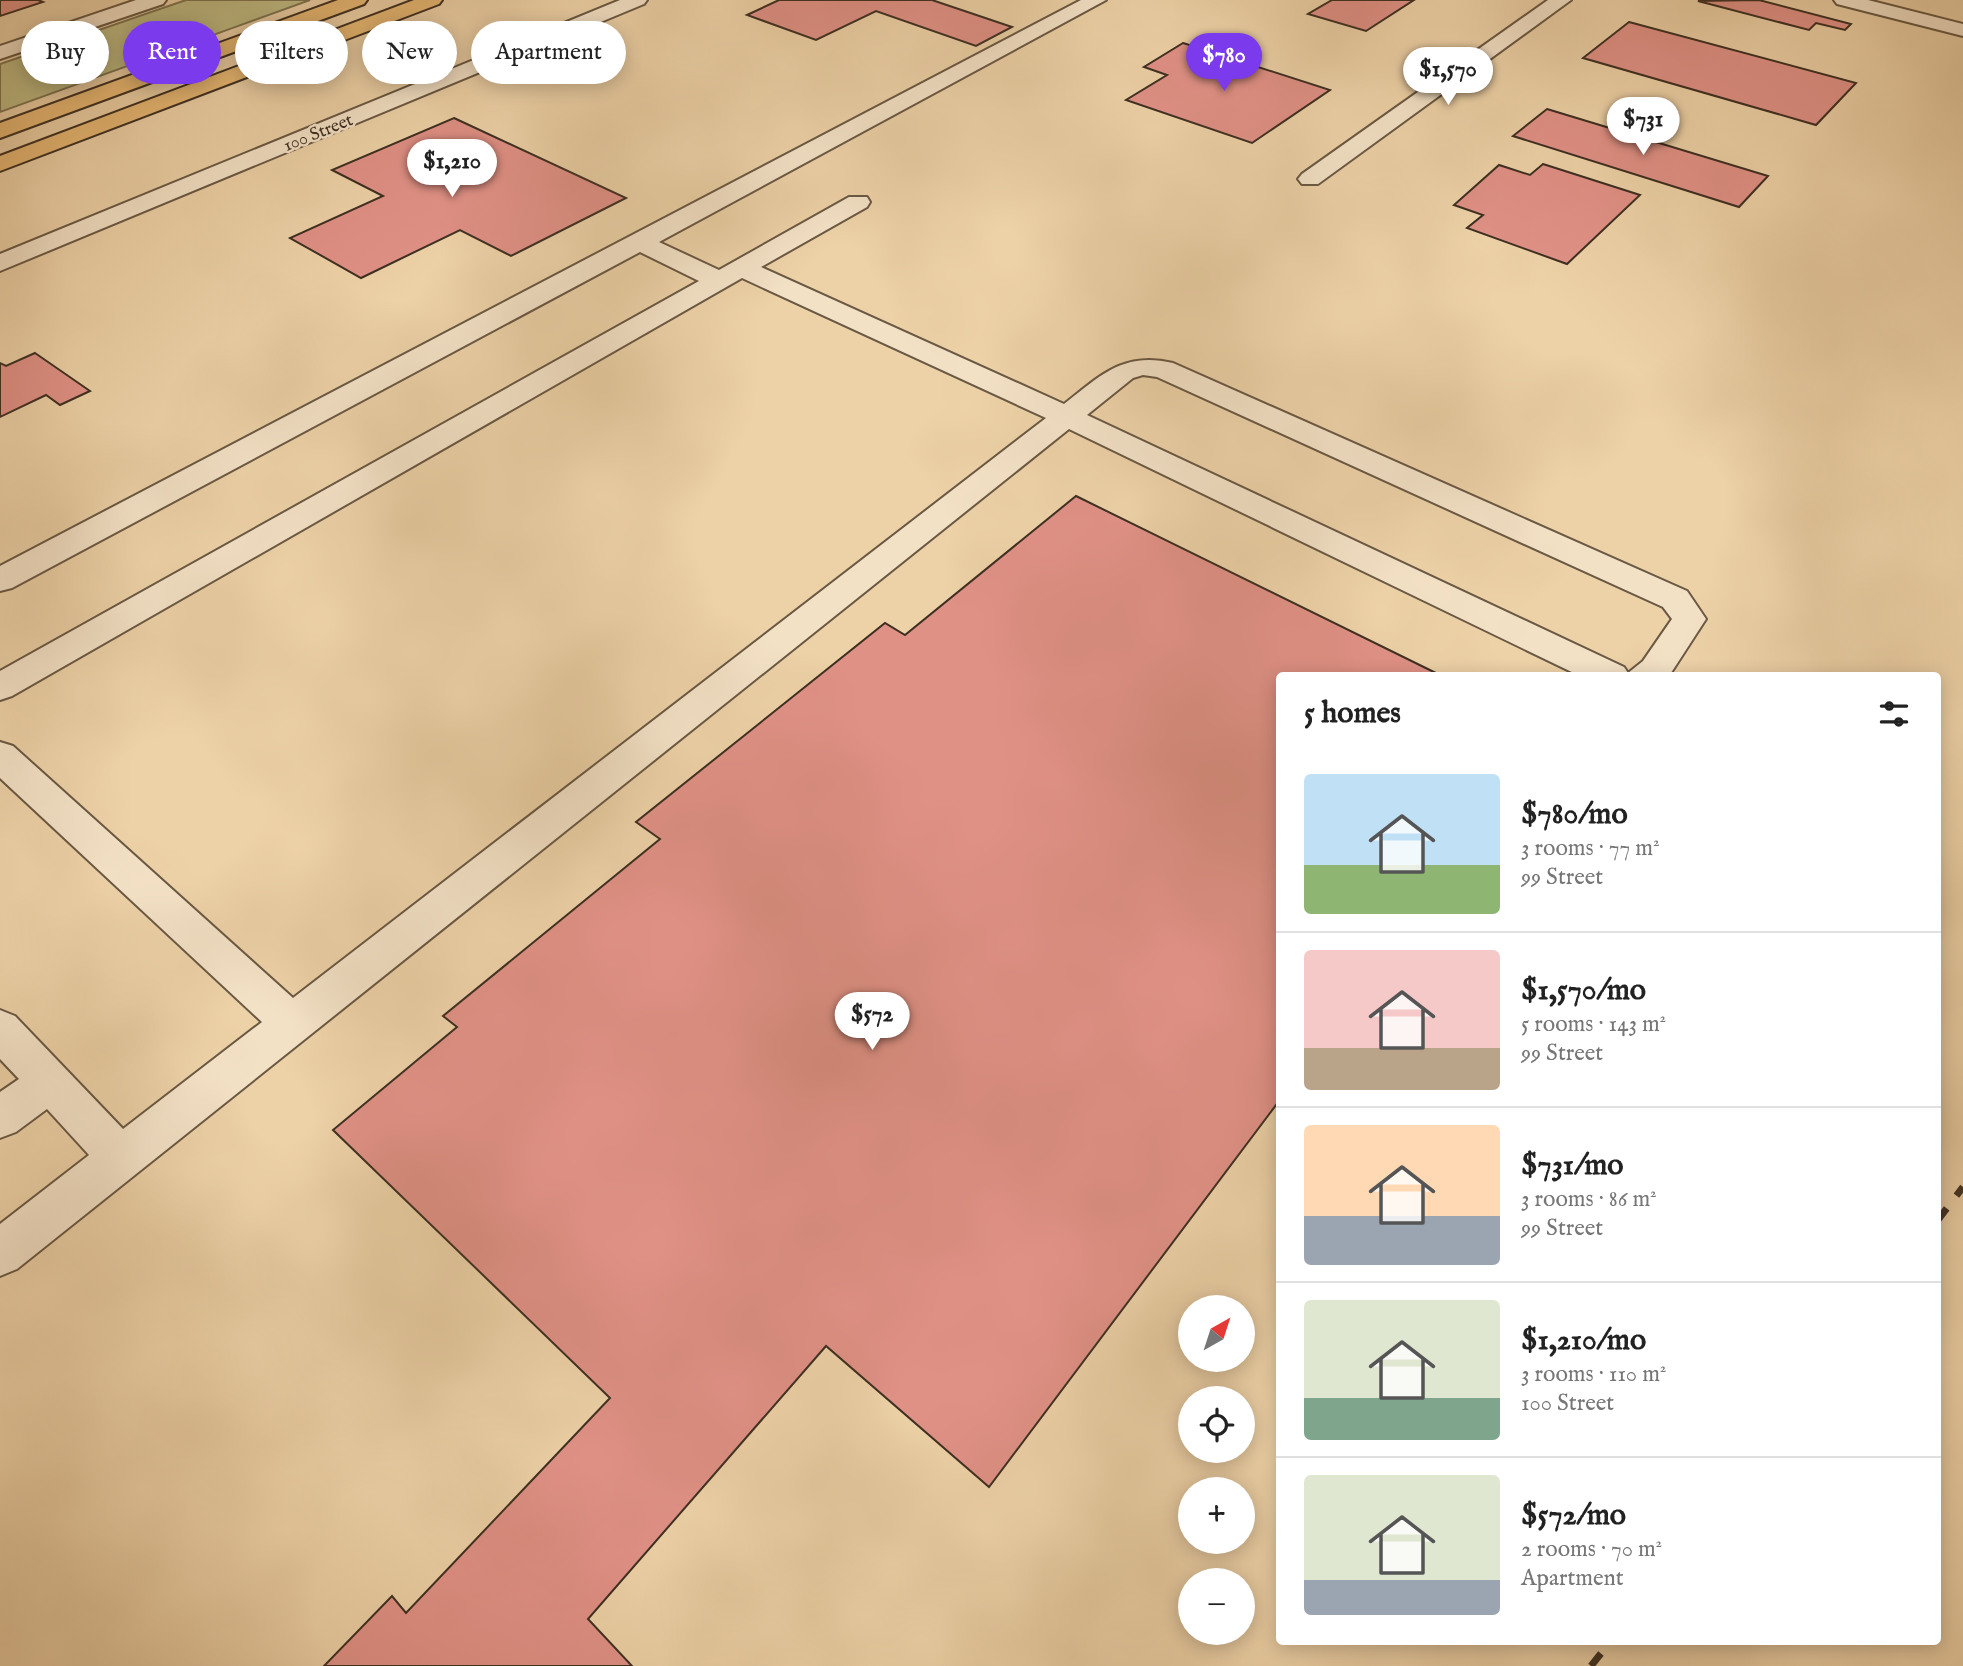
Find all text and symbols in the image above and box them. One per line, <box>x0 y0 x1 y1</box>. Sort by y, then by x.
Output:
chip: Buy <box>21 21 109 84</box>
chip: Rent <box>123 21 221 84</box>
chip: Filters <box>235 21 348 84</box>
chip: New <box>362 21 457 84</box>
chip: Apartment <box>471 21 626 84</box>
pin: $780 <box>1183 34 1265 93</box>
text: $780 <box>1202 41 1246 70</box>
pin: $1,570 <box>1391 48 1505 107</box>
text: $1,570 <box>1419 55 1477 84</box>
pin: $731 <box>1602 97 1684 157</box>
text: $731 <box>1623 105 1663 134</box>
street label: 100 Street <box>280 109 357 158</box>
pin: $1,210 <box>395 140 509 199</box>
text: $1,210 <box>423 147 481 176</box>
text: 5 homes <box>1304 695 1401 733</box>
icon: filters <box>1875 695 1913 733</box>
text: $780/mo <box>1521 796 1628 834</box>
icon: home <box>1360 802 1444 886</box>
text: 3 rooms · 77 m² <box>1521 834 1660 863</box>
text: 99 Street <box>1521 863 1603 892</box>
text: $1,570/mo <box>1521 972 1646 1010</box>
icon: home <box>1360 978 1444 1062</box>
pin: $572 <box>831 992 913 1052</box>
text: $572 <box>851 1000 893 1029</box>
text: 5 rooms · 143 m² <box>1521 1010 1666 1039</box>
text: 99 Street <box>1521 1039 1603 1068</box>
text: $731/mo <box>1521 1147 1623 1185</box>
icon: home <box>1360 1153 1444 1237</box>
text: 3 rooms · 86 m² <box>1521 1185 1657 1214</box>
text: 99 Street <box>1521 1214 1603 1243</box>
north arrow <box>1178 1295 1255 1372</box>
map controls <box>1178 1295 1255 1645</box>
text: $1,210/mo <box>1521 1322 1646 1360</box>
icon: home <box>1360 1328 1444 1412</box>
text: 3 rooms · 110 m² <box>1521 1360 1666 1389</box>
button: locate <box>1178 1386 1255 1463</box>
text: 100 Street <box>1521 1389 1614 1418</box>
button: + <box>1178 1477 1255 1554</box>
text: $572/mo <box>1521 1497 1626 1535</box>
icon: home <box>1360 1503 1444 1587</box>
text: 2 rooms · 70 m² <box>1521 1535 1662 1564</box>
text: Apartment <box>1521 1564 1624 1593</box>
button: − <box>1178 1568 1255 1645</box>

